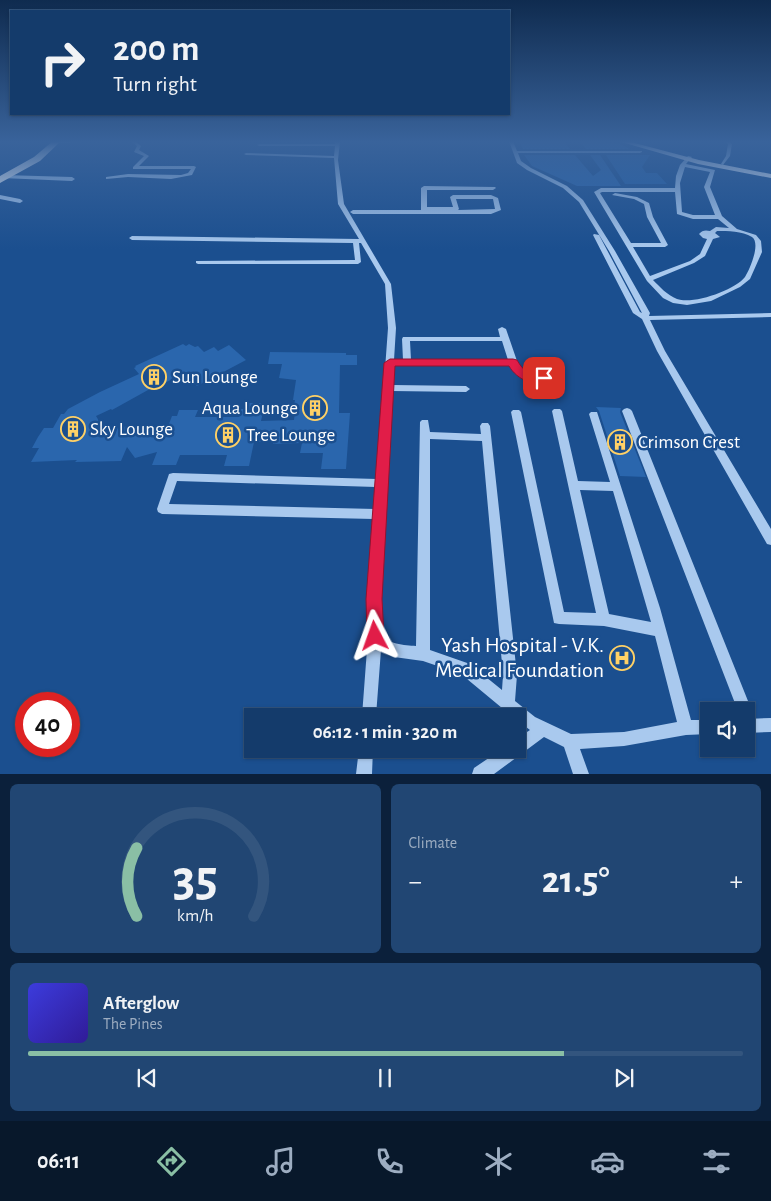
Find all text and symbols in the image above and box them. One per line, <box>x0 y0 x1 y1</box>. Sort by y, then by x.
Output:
icon: right <box>30 30 95 95</box>
text: 200 m <box>113 32 200 67</box>
text: Turn right <box>113 73 197 95</box>
pin <box>523 357 565 399</box>
building icon: Sun Lounge <box>141 364 167 390</box>
icon: arrive <box>530 364 558 392</box>
place label: Sun Lounge <box>172 368 258 387</box>
building icon: Aqua Lounge <box>302 395 328 421</box>
place label: Aqua Lounge <box>202 399 298 418</box>
building icon: Sky Lounge <box>60 416 86 442</box>
place label: Sky Lounge <box>90 420 173 439</box>
building icon: Tree Lounge <box>215 422 241 448</box>
place label: Tree Lounge <box>246 426 335 445</box>
building icon: Crimson Crest <box>607 429 633 455</box>
place label: Crimson Crest <box>638 433 740 452</box>
position arrow <box>348 609 400 661</box>
place label: Yash Hospital - V.K. Medical Foundation <box>435 634 604 681</box>
hospital icon: Yash Hospital - V.K. Medical Foundation <box>609 645 635 671</box>
speed limit sign: 40 <box>15 692 80 757</box>
map controls <box>700 702 755 757</box>
button: sound <box>700 702 755 757</box>
text: 06:12 · 1 min · 320 m <box>313 723 457 742</box>
text: Climate <box>409 835 457 851</box>
text: 35 <box>173 853 218 905</box>
text: 21.5° <box>542 862 610 900</box>
text: − <box>409 868 422 896</box>
text: + <box>730 868 743 896</box>
text: km/h <box>177 907 214 925</box>
text: Afterglow <box>103 994 179 1013</box>
text: The Pines <box>103 1016 163 1032</box>
icon: previous <box>133 1064 161 1092</box>
icon: pause <box>371 1064 399 1092</box>
icon: next <box>610 1064 638 1092</box>
icon: directions <box>154 1144 189 1179</box>
icon: music <box>263 1144 298 1179</box>
icon: phone <box>372 1144 407 1179</box>
icon: climate <box>481 1144 516 1179</box>
icon: car <box>590 1144 625 1179</box>
icon: filters <box>699 1144 734 1179</box>
text: 06:11 <box>37 1150 80 1172</box>

